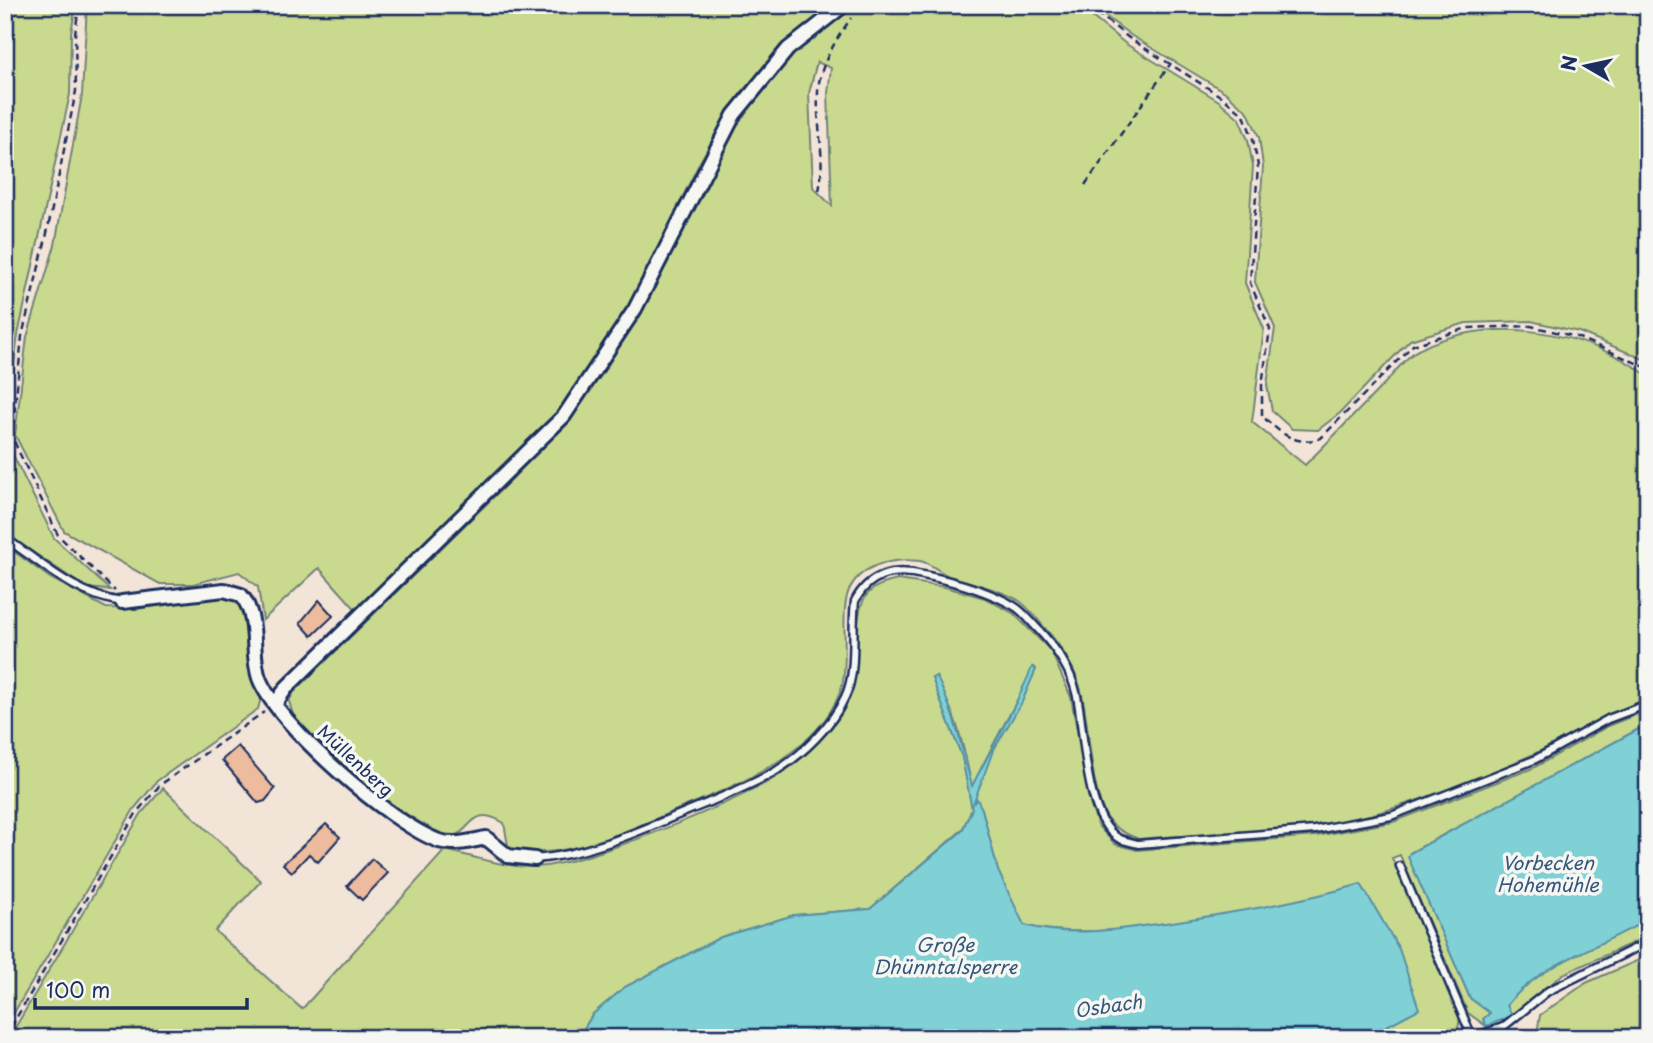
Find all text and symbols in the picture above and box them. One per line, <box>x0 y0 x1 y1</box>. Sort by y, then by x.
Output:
north arrow <box>1552 32 1622 102</box>
text: N <box>1553 54 1583 73</box>
street label: Müllenberg <box>312 718 400 802</box>
water label: Vorbecken Hohemühle <box>1497 848 1599 898</box>
water label: Große Dhünntalsperre <box>873 930 1018 980</box>
scale bar <box>35 966 247 1010</box>
text: 100 m <box>46 973 110 1005</box>
water label: Osbach <box>1073 986 1144 1024</box>

